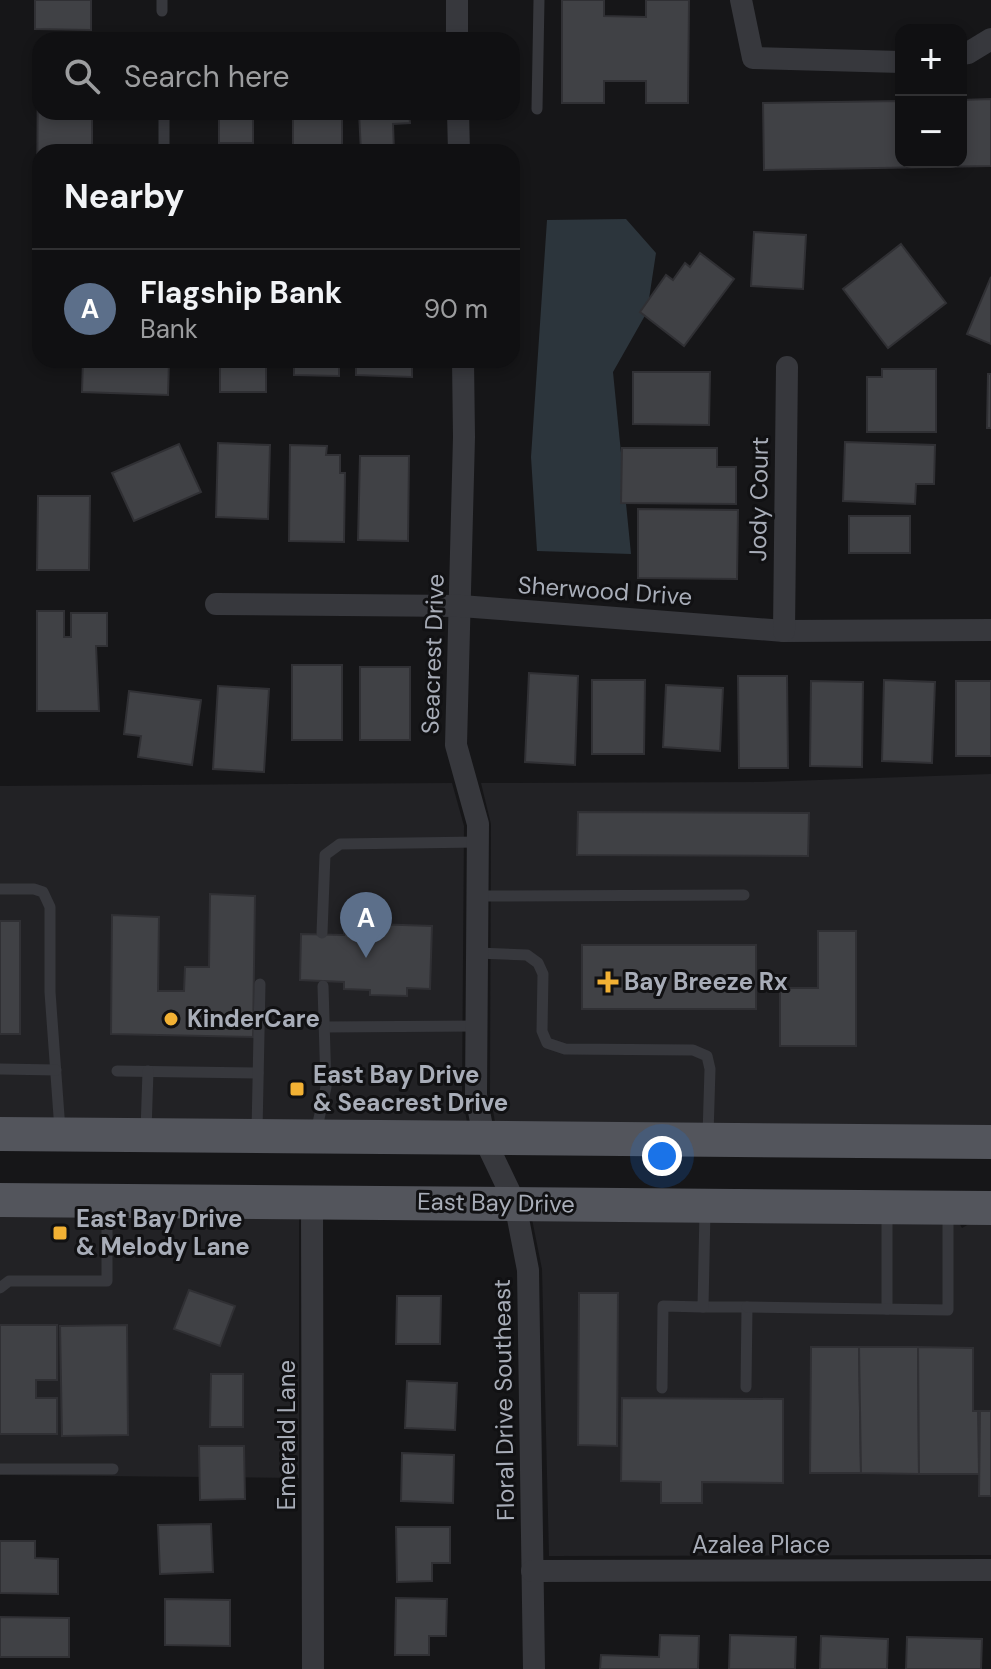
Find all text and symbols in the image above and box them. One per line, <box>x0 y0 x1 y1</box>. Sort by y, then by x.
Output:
map controls <box>895 24 967 168</box>
button: + <box>895 24 967 96</box>
search box <box>32 32 520 120</box>
icon: search <box>60 54 104 98</box>
text: Search here <box>124 57 290 96</box>
button: − <box>895 96 967 168</box>
text: Nearby <box>64 174 184 219</box>
text: Flagship Bank <box>140 273 342 312</box>
text: A <box>81 292 99 326</box>
text: 90 m <box>424 292 488 326</box>
text: Bank <box>140 312 198 346</box>
street label: Jody Court <box>742 436 775 562</box>
street label: Sherwood Drive <box>517 569 693 612</box>
street label: Seacrest Drive <box>414 573 451 735</box>
pin: A <box>340 892 392 958</box>
place label: Bay Breeze Rx <box>624 966 788 997</box>
marker: Bay Breeze Rx <box>599 973 617 991</box>
place label: KinderCare <box>187 1003 320 1034</box>
marker: KinderCare <box>162 1010 180 1028</box>
place label: East Bay Drive & Seacrest Drive <box>313 1059 508 1118</box>
marker: East Bay Drive & Seacrest Drive <box>288 1080 306 1098</box>
your location <box>642 1136 682 1176</box>
street label: East Bay Drive <box>417 1186 575 1219</box>
place label: East Bay Drive & Melody Lane <box>76 1203 250 1262</box>
marker: East Bay Drive & Melody Lane <box>51 1224 69 1242</box>
street label: Floral Drive Southeast <box>486 1279 521 1521</box>
street label: Emerald Lane <box>271 1360 302 1510</box>
street label: Azalea Place <box>692 1529 830 1560</box>

